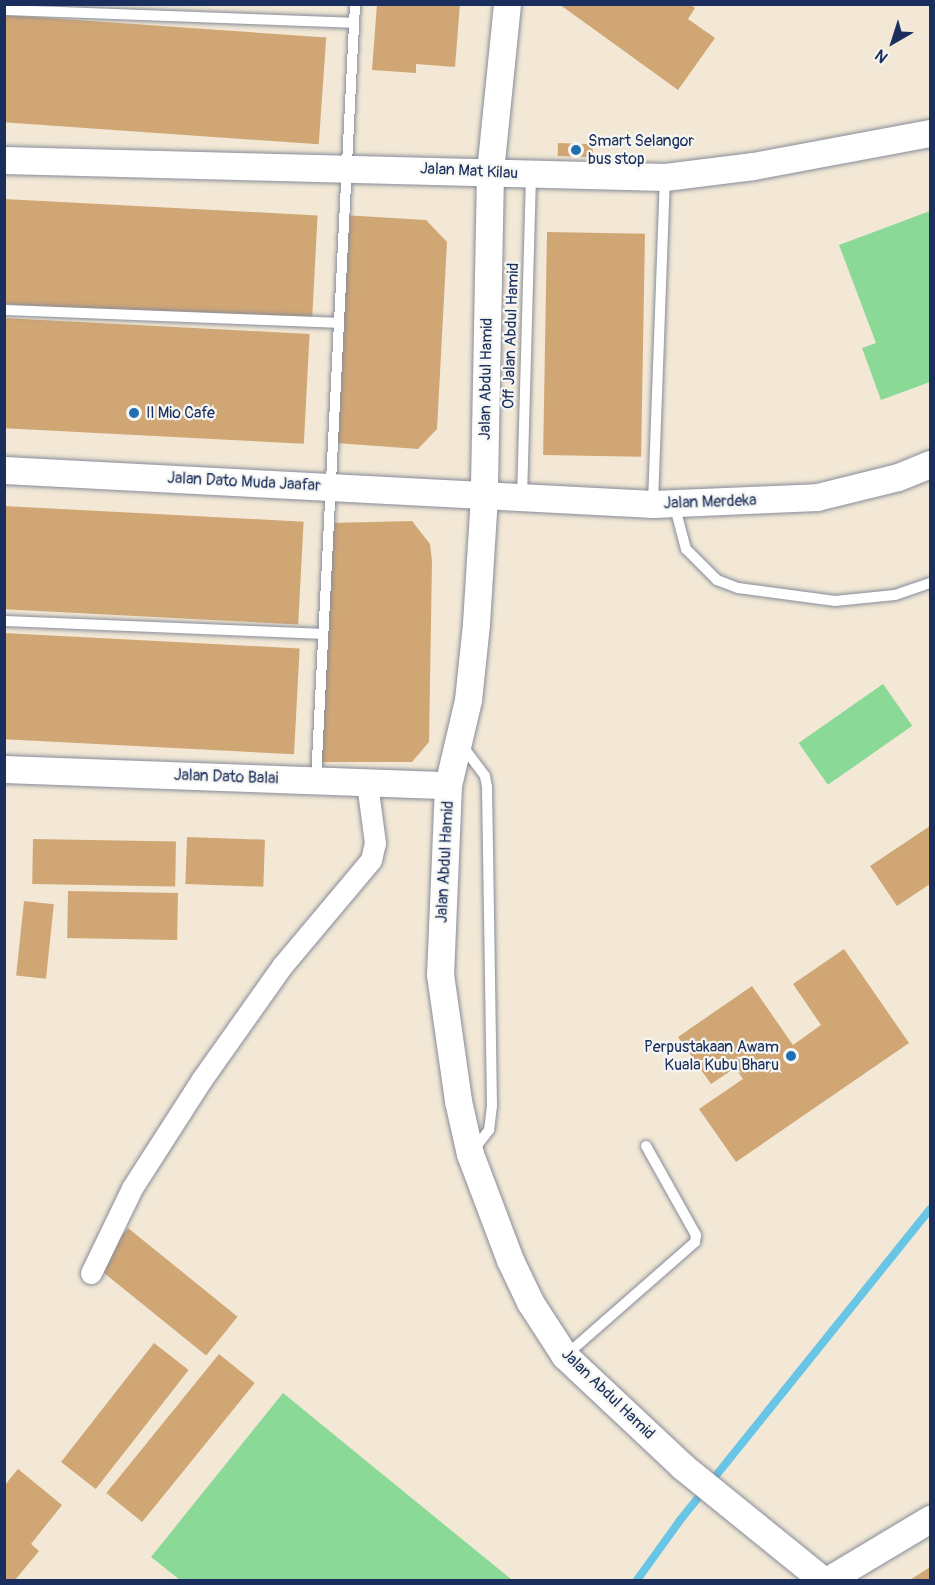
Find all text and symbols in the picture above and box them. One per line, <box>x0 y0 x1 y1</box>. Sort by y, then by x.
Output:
north arrow <box>863 12 923 72</box>
text: N <box>871 45 892 67</box>
place label: Smart Selangor bus stop <box>588 131 694 169</box>
marker: Smart Selangor bus stop <box>569 143 583 157</box>
street label: Jalan Mat Kilau <box>419 159 519 183</box>
street label: Off Jalan Abdul Hamid <box>499 263 523 409</box>
street label: Jalan Abdul Hamid <box>475 318 497 440</box>
place label: Il Mio Cafe <box>146 403 215 423</box>
marker: Il Mio Cafe <box>127 406 141 420</box>
street label: Jalan Dato Muda Jaafar <box>167 468 321 496</box>
street label: Jalan Merdeka <box>663 491 757 513</box>
street label: Jalan Dato Balai <box>173 766 279 788</box>
street label: Jalan Abdul Hamid <box>432 800 458 924</box>
place label: Perpustakaan Awam Kuala Kubu Bharu <box>644 1037 779 1075</box>
marker: Perpustakaan Awam Kuala Kubu Bharu <box>784 1049 798 1063</box>
street label: Jalan Abdul Hamid <box>557 1345 659 1443</box>

